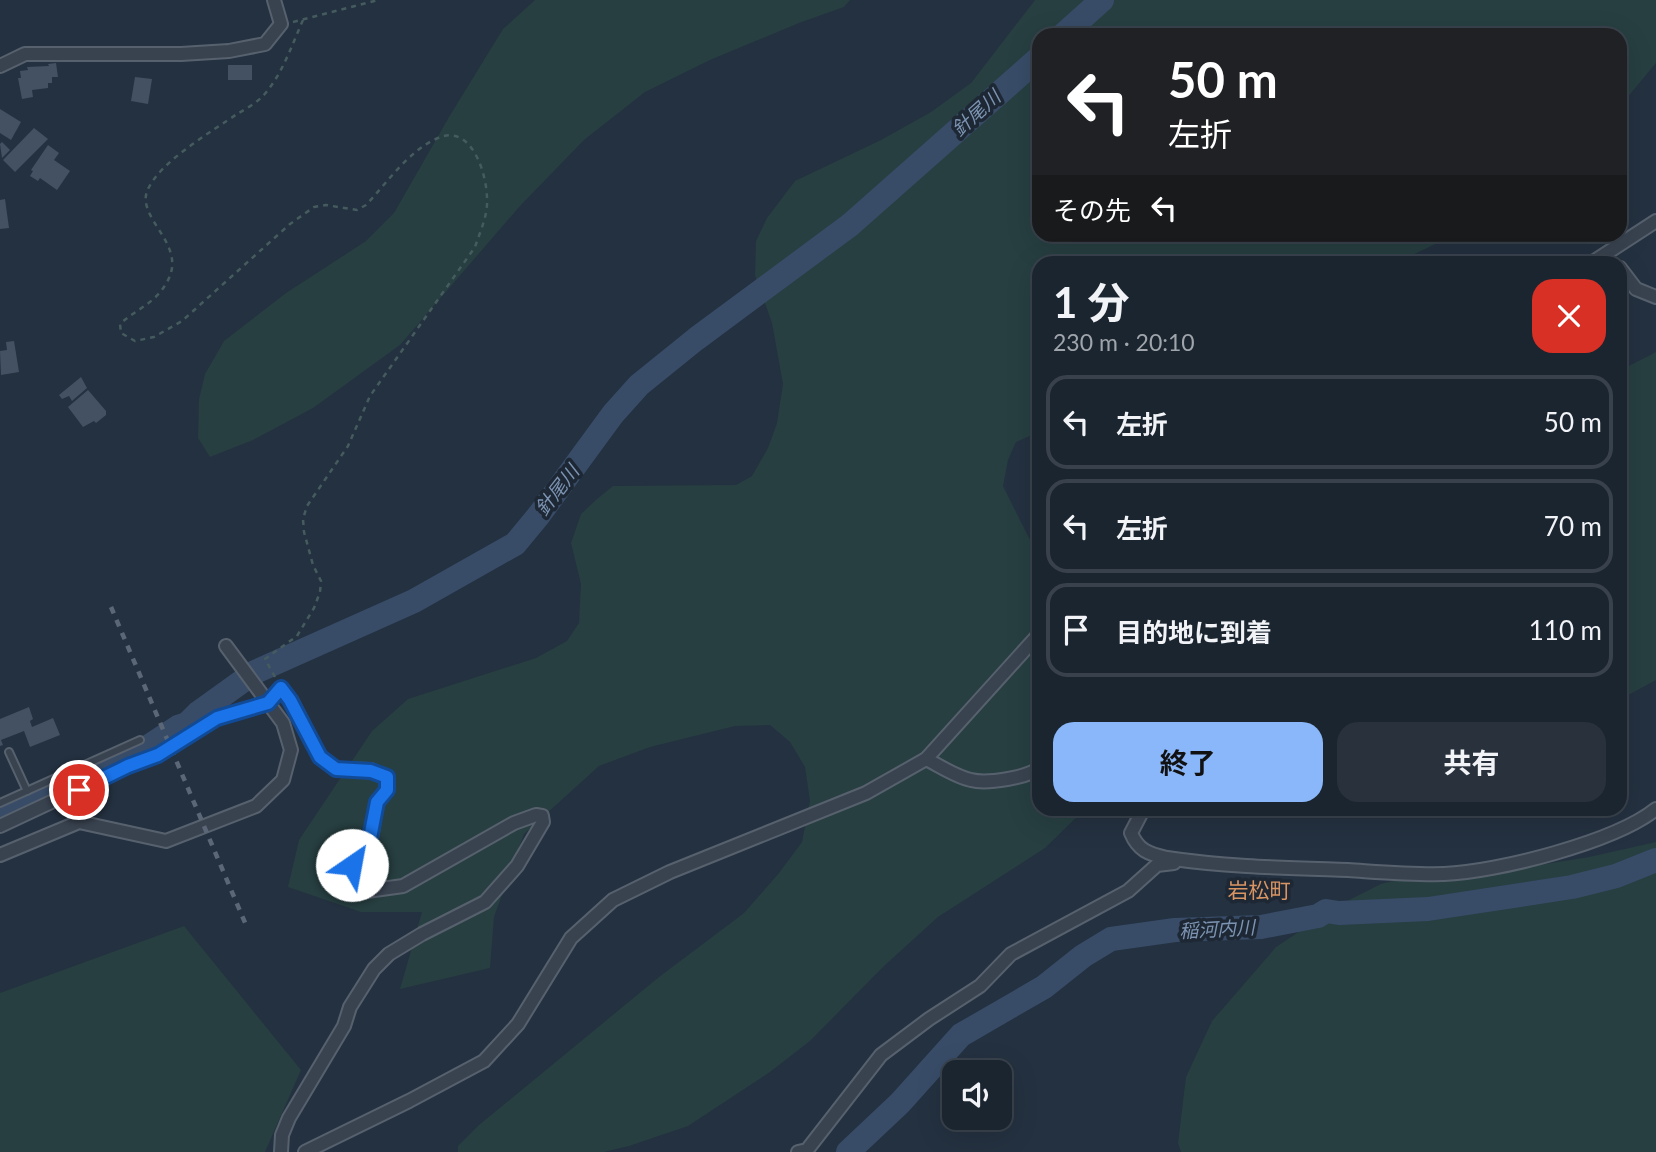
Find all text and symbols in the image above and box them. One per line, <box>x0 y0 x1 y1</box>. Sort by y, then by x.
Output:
text: 50 m <box>1168 50 1278 108</box>
icon: left <box>1053 56 1144 147</box>
water label: 針尾川 <box>947 84 1006 140</box>
text: 左折 <box>1168 114 1232 153</box>
icon: left <box>1145 189 1183 227</box>
text: その先 <box>1053 194 1131 226</box>
text: 1 分 <box>1053 277 1130 327</box>
button: close <box>1532 279 1606 353</box>
text: 230 m · 20:10 <box>1053 328 1195 356</box>
icon: left <box>1057 403 1095 441</box>
text: 50 m <box>1544 406 1602 438</box>
text: 左折 <box>1116 408 1168 440</box>
water label: 針尾川 <box>530 459 584 519</box>
icon: left <box>1057 507 1095 545</box>
text: 70 m <box>1544 510 1602 542</box>
text: 左折 <box>1116 512 1168 544</box>
icon: arrive <box>1057 611 1095 649</box>
text: 110 m <box>1529 614 1602 646</box>
text: 目的地に到着 <box>1116 616 1272 648</box>
button: 終了 <box>1053 722 1323 802</box>
button: 共有 <box>1337 722 1606 802</box>
pin <box>49 760 109 820</box>
icon: arrive <box>60 771 98 809</box>
position arrow <box>315 828 389 902</box>
district label: 岩松町 <box>1228 877 1291 902</box>
water label: 稲河内川 <box>1178 915 1258 942</box>
map controls <box>942 1060 1012 1130</box>
button: sound <box>942 1060 1012 1130</box>

